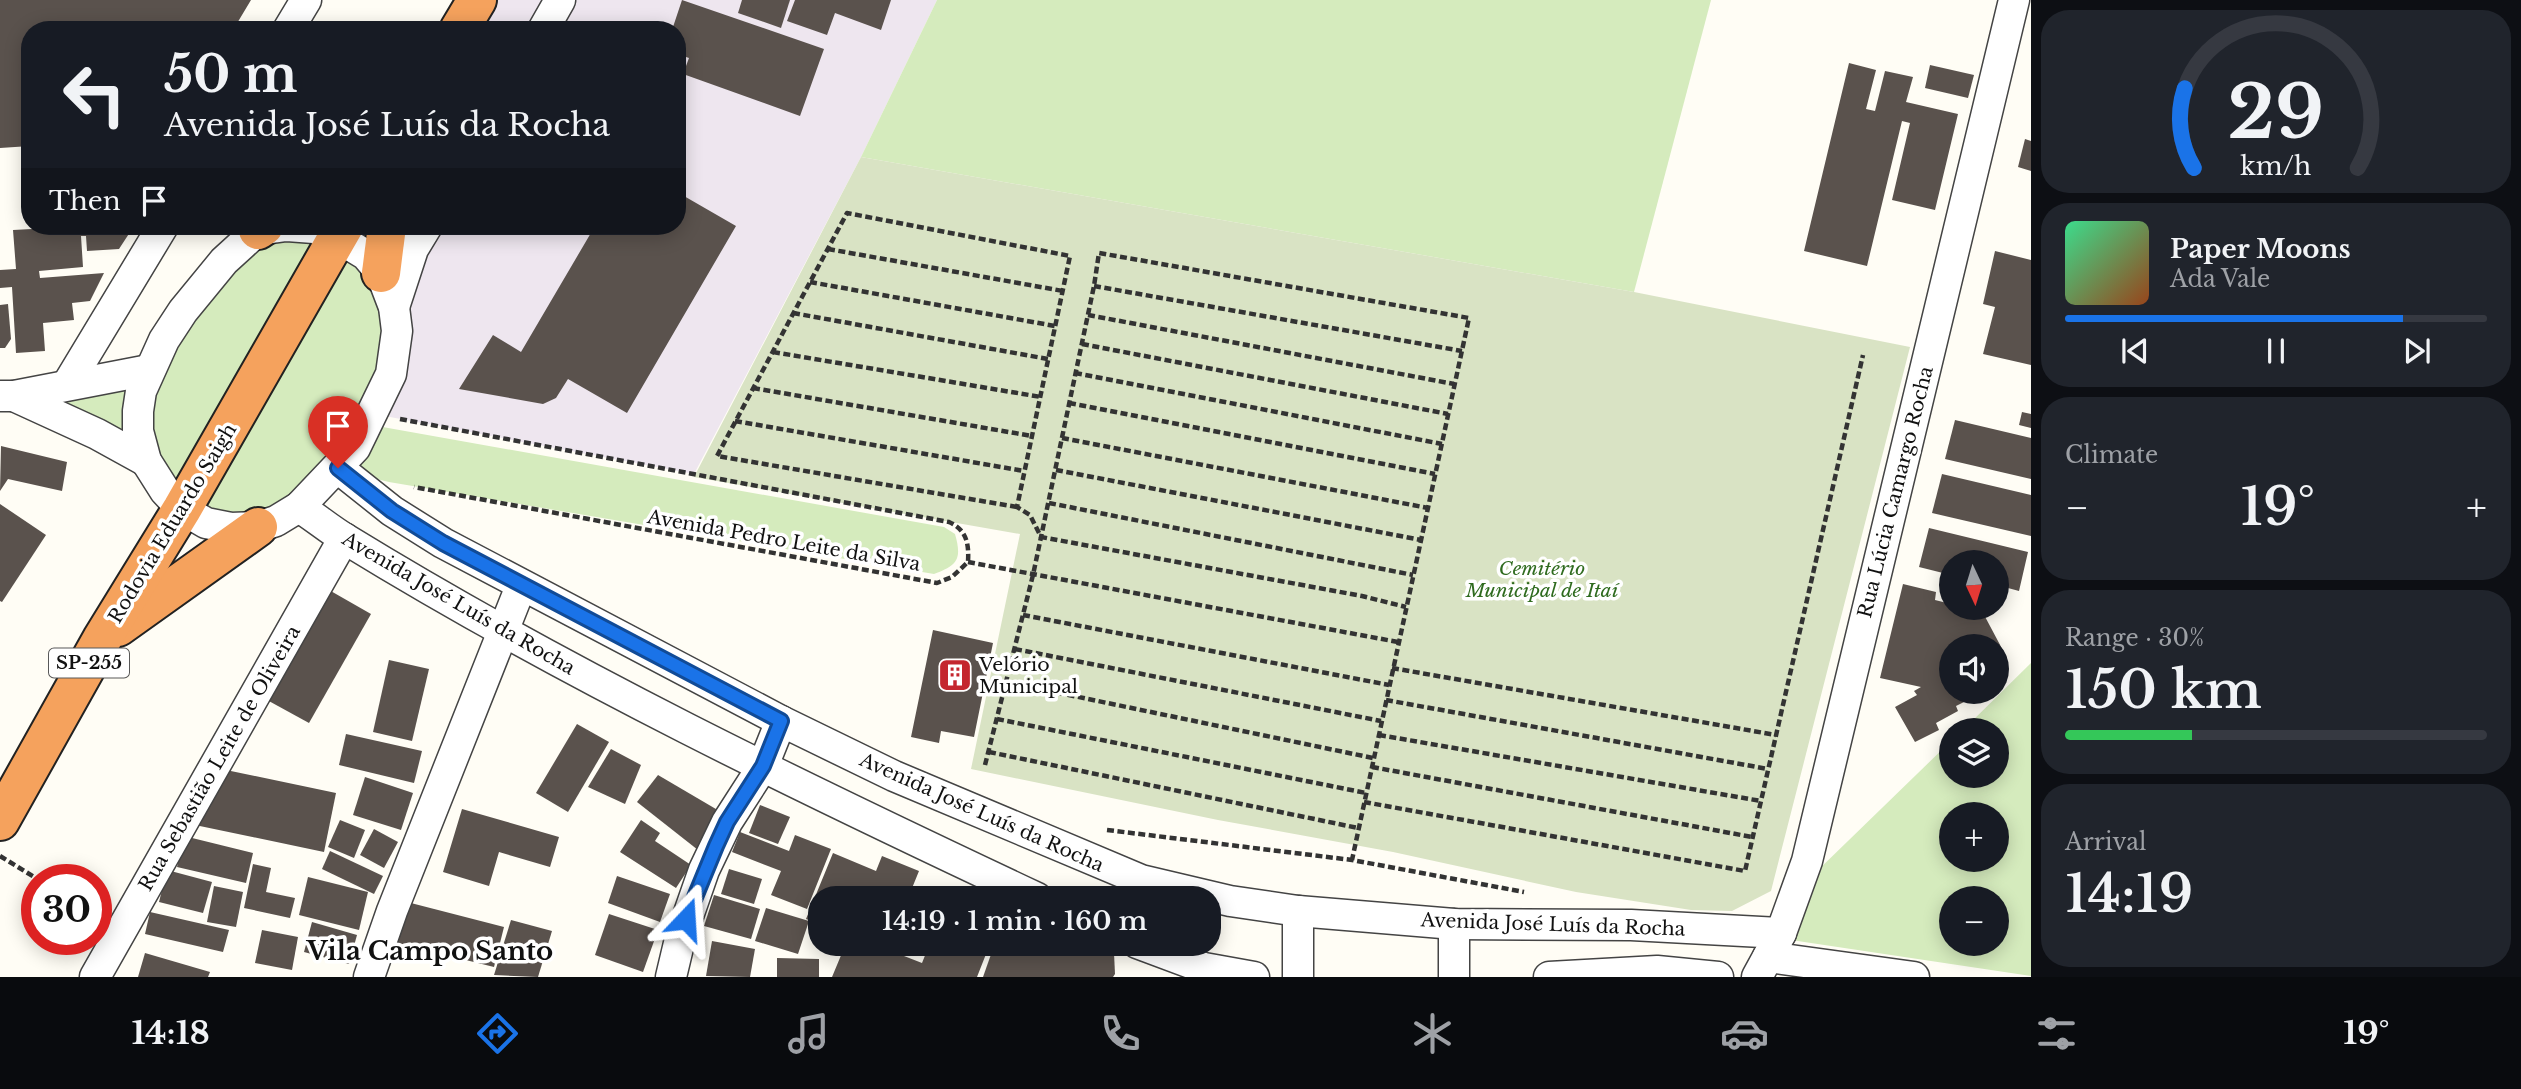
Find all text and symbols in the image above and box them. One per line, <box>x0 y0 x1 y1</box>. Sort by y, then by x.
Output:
text: 50 m <box>164 44 297 105</box>
icon: left <box>49 49 140 140</box>
text: 29 <box>2228 67 2324 158</box>
text: Avenida José Luís da Rocha <box>164 105 610 145</box>
text: km/h <box>2241 151 2311 182</box>
icon: arrive <box>135 182 173 220</box>
text: Then <box>49 185 121 217</box>
text: Paper Moons <box>2170 233 2351 265</box>
text: Ada Vale <box>2170 265 2270 293</box>
icon: previous <box>2116 332 2154 370</box>
icon: pause <box>2257 332 2295 370</box>
icon: next <box>2398 332 2436 370</box>
street label: Rua Lúcia Camargo Rocha <box>1853 364 1938 620</box>
pin <box>308 396 368 468</box>
icon: arrive <box>319 407 357 445</box>
street label: Rodovia Eduardo Saigh <box>104 419 241 627</box>
text: Climate <box>2065 441 2158 469</box>
text: 19° <box>2240 475 2315 539</box>
text: − <box>2065 484 2089 531</box>
text: + <box>2466 484 2487 531</box>
street label: Avenida Pedro Leite da Silva <box>645 505 923 576</box>
street label: Avenida José Luís da Rocha <box>337 527 580 680</box>
north arrow <box>1939 550 2009 620</box>
map controls <box>1939 550 2009 956</box>
park label: Cemitério Municipal de Itaí <box>1465 557 1620 602</box>
street label: Rua Sebastião Leite de Oliveira <box>134 621 305 895</box>
text: Range · 30% <box>2065 624 2204 652</box>
button: sound <box>1939 634 2009 704</box>
road number: SP-255 <box>49 648 129 678</box>
place label: Velório Municipal <box>978 653 1078 698</box>
building icon: Velório Municipal <box>936 656 974 694</box>
text: 150 km <box>2065 658 2262 722</box>
button: layers <box>1939 718 2009 788</box>
street label: Avenida José Luís da Rocha <box>855 748 1108 877</box>
button: + <box>1939 802 2009 872</box>
text: Arrival <box>2065 828 2146 856</box>
text: 14:19 <box>2065 862 2193 926</box>
speed limit sign: 30 <box>21 864 112 955</box>
position arrow <box>649 882 723 956</box>
button: − <box>1939 886 2009 956</box>
text: 14:19 · 1 min · 160 m <box>882 905 1147 937</box>
street label: Avenida José Luís da Rocha <box>1419 908 1686 941</box>
district label: Vila Campo Santo <box>306 935 553 967</box>
icon: directions <box>473 1009 522 1058</box>
icon: music <box>784 1009 833 1058</box>
icon: phone <box>1096 1009 1145 1058</box>
icon: climate <box>1408 1009 1457 1058</box>
icon: car <box>1720 1009 1769 1058</box>
icon: filters <box>2032 1009 2081 1058</box>
text: 14:18 <box>131 1013 210 1053</box>
text: 19° <box>2343 1013 2390 1053</box>

